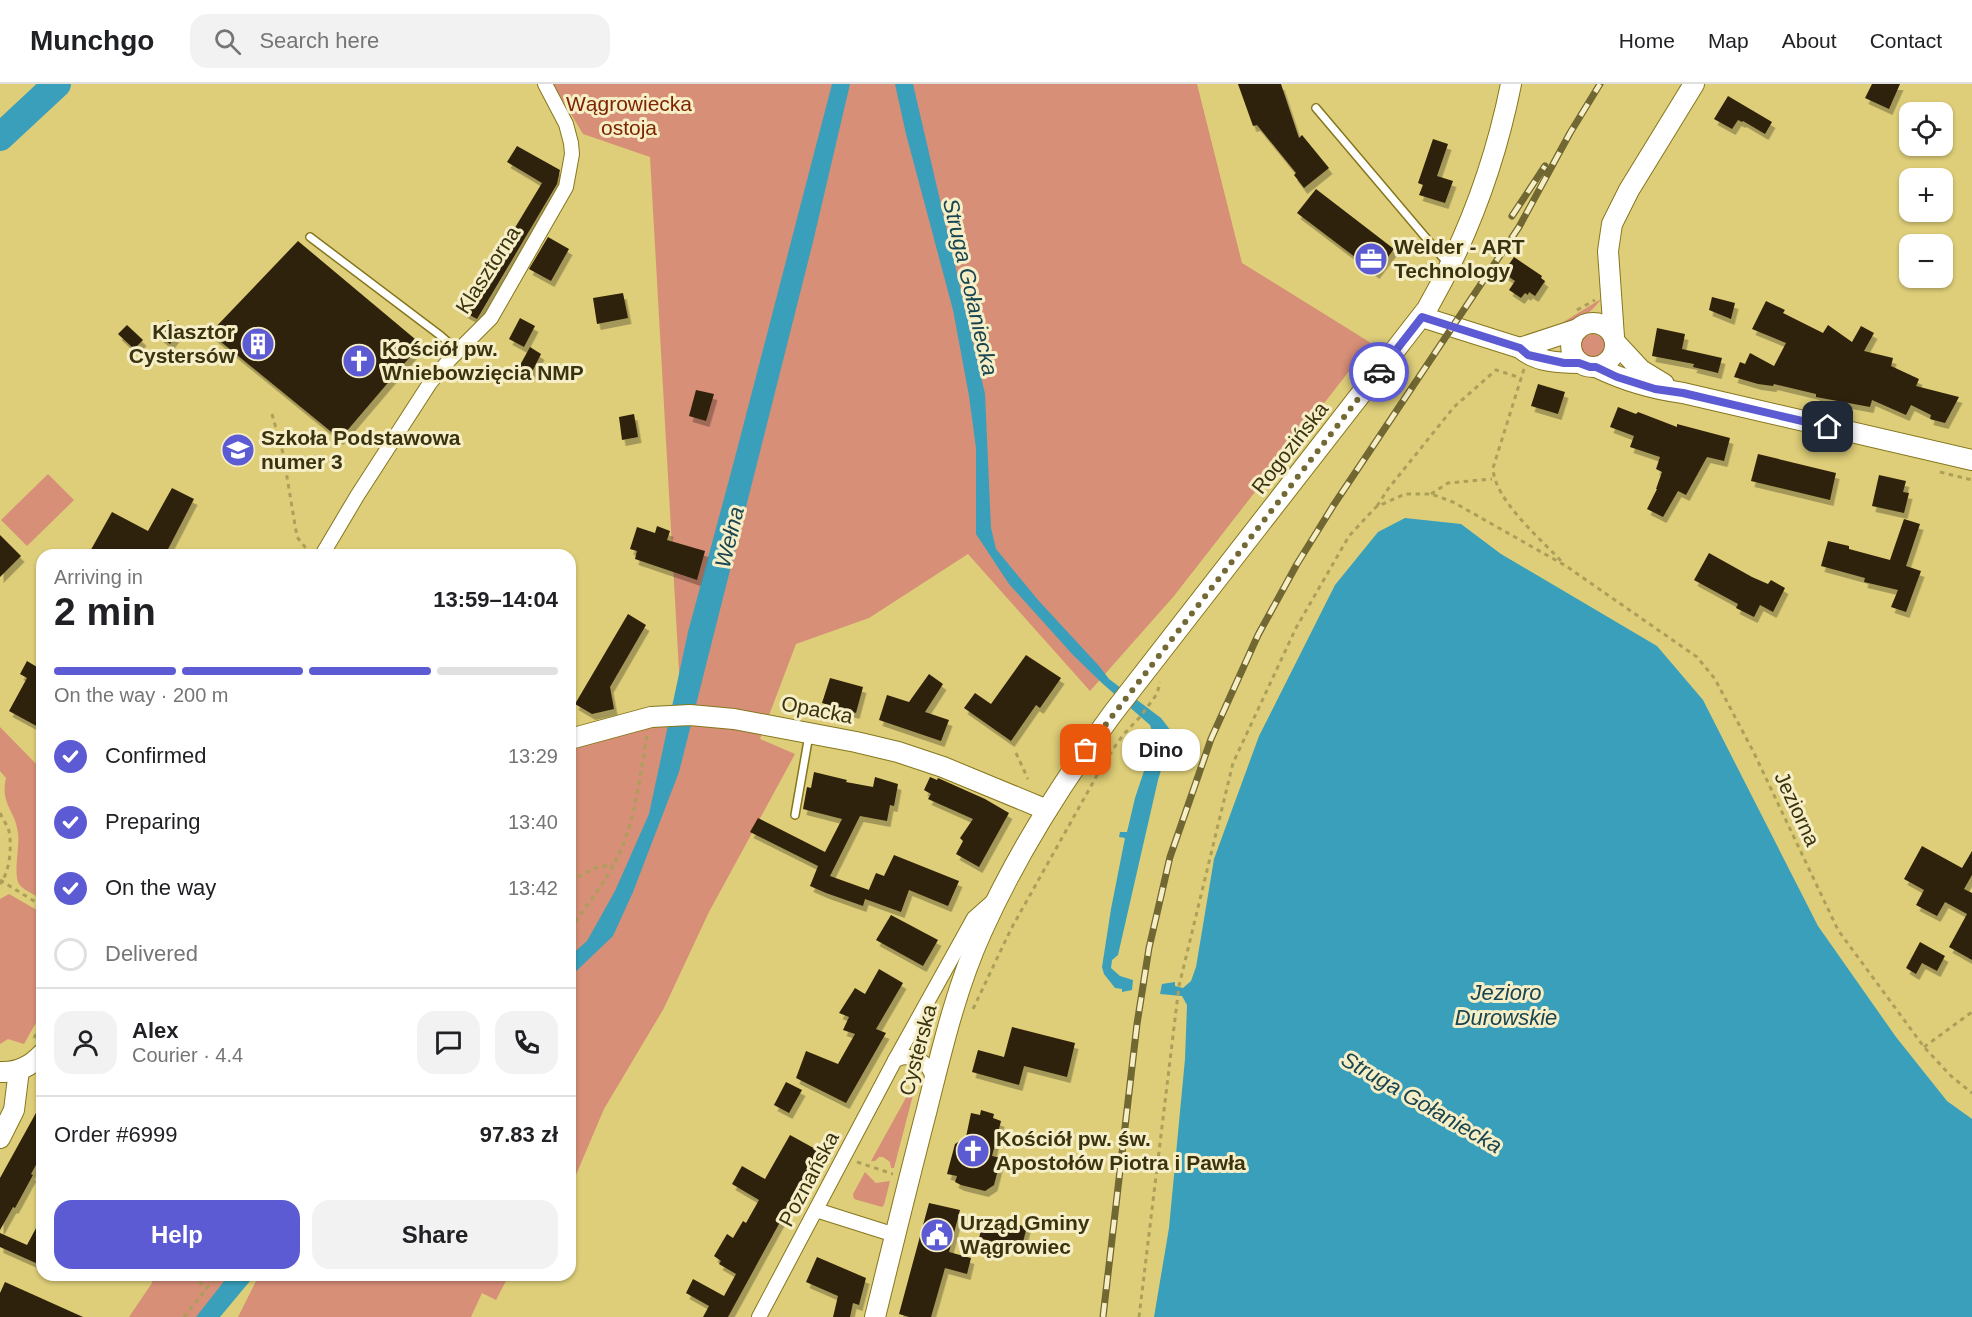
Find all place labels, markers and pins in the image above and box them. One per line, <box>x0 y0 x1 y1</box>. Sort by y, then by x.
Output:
place label: Welder - ART Technology <box>1394 235 1525 282</box>
office icon: Welder - ART Technology <box>1353 241 1389 277</box>
place label: Klasztor Cystersów <box>129 320 236 367</box>
building icon: Klasztor Cystersów <box>240 326 276 362</box>
place label: Kościół pw. Wniebowzięcia NMP <box>382 337 584 384</box>
church icon: Kościół pw. Wniebowzięcia NMP <box>341 343 377 379</box>
pin <box>1802 401 1853 452</box>
place label: Szkoła Podstawowa numer 3 <box>261 426 461 473</box>
school or university icon: Szkoła Podstawowa numer 3 <box>220 432 256 468</box>
pin <box>1060 724 1111 775</box>
callout: Dino <box>1122 729 1200 771</box>
place label: Kościół pw. św. Apostołów Piotra i Pawła <box>996 1127 1246 1174</box>
church icon: Kościół pw. św. Apostołów Piotra i Pawła <box>955 1133 991 1169</box>
place label: Urząd Gminy Wągrowiec <box>960 1211 1090 1258</box>
public building icon: Urząd Gminy Wągrowiec <box>919 1217 955 1253</box>

